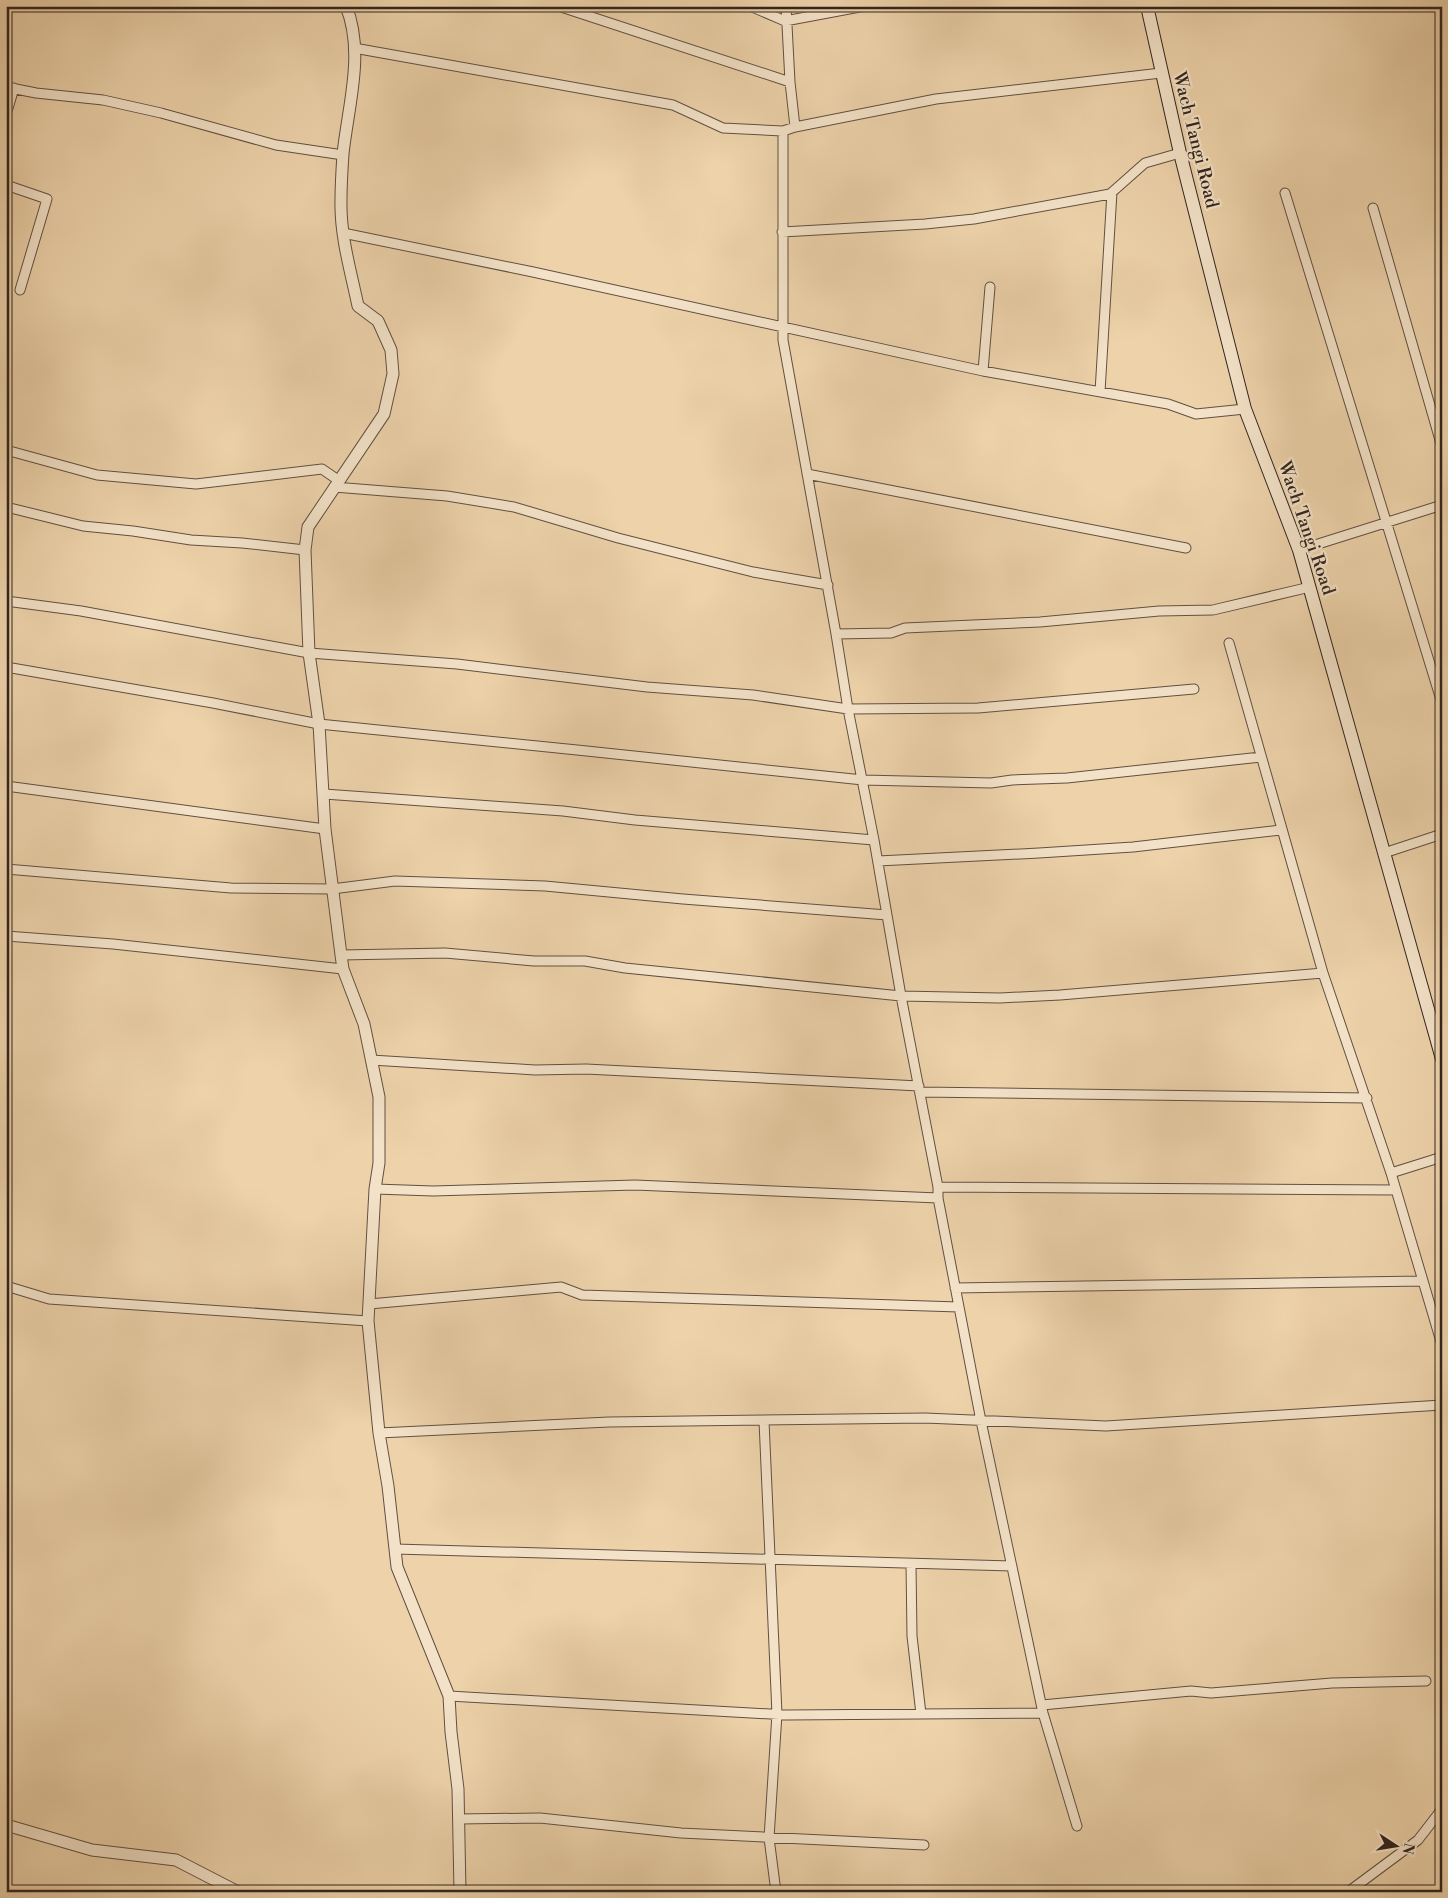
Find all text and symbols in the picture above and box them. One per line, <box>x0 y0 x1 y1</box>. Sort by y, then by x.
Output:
street label: Wach Tangi Road <box>1167 69 1224 211</box>
street label: Wach Tangi Road <box>1273 457 1340 599</box>
north arrow <box>1370 1820 1420 1870</box>
text: N <box>1398 1841 1418 1856</box>

